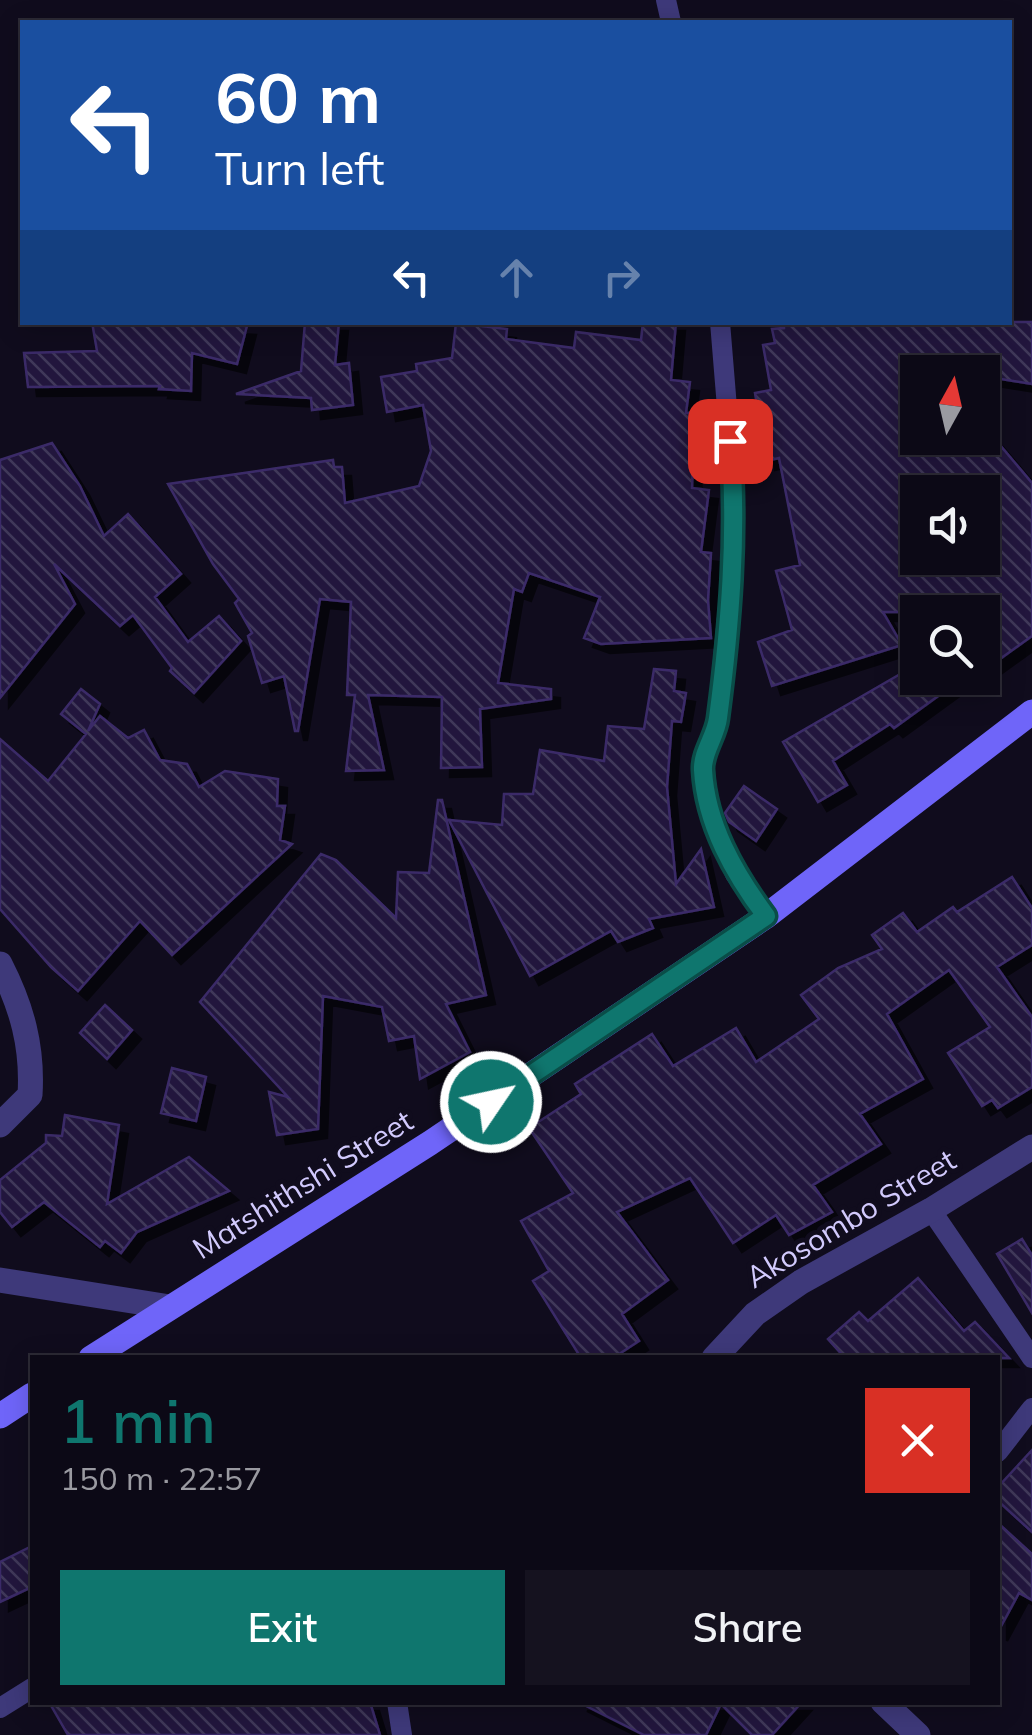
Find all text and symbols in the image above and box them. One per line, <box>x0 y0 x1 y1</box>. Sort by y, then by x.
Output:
text: 60 m <box>215 53 381 141</box>
icon: left <box>50 60 180 190</box>
text: Turn left <box>215 140 384 196</box>
icon: left <box>384 250 439 305</box>
icon: ahead <box>489 250 544 305</box>
icon: right <box>594 250 649 305</box>
north arrow <box>900 355 1000 455</box>
map controls <box>900 355 1000 695</box>
pin <box>688 399 773 484</box>
icon: arrive <box>703 414 758 469</box>
button: sound <box>900 475 1000 575</box>
button: search <box>900 595 1000 695</box>
position arrow <box>439 1050 543 1154</box>
street label: Matshithshi Street <box>185 1101 420 1267</box>
street label: Akosombo Street <box>738 1140 963 1296</box>
text: 1 min <box>60 1383 216 1458</box>
button: close <box>865 1388 970 1493</box>
text: 150 m · 22:57 <box>60 1458 262 1498</box>
button: Exit <box>60 1570 505 1685</box>
button: Share <box>525 1570 970 1685</box>

